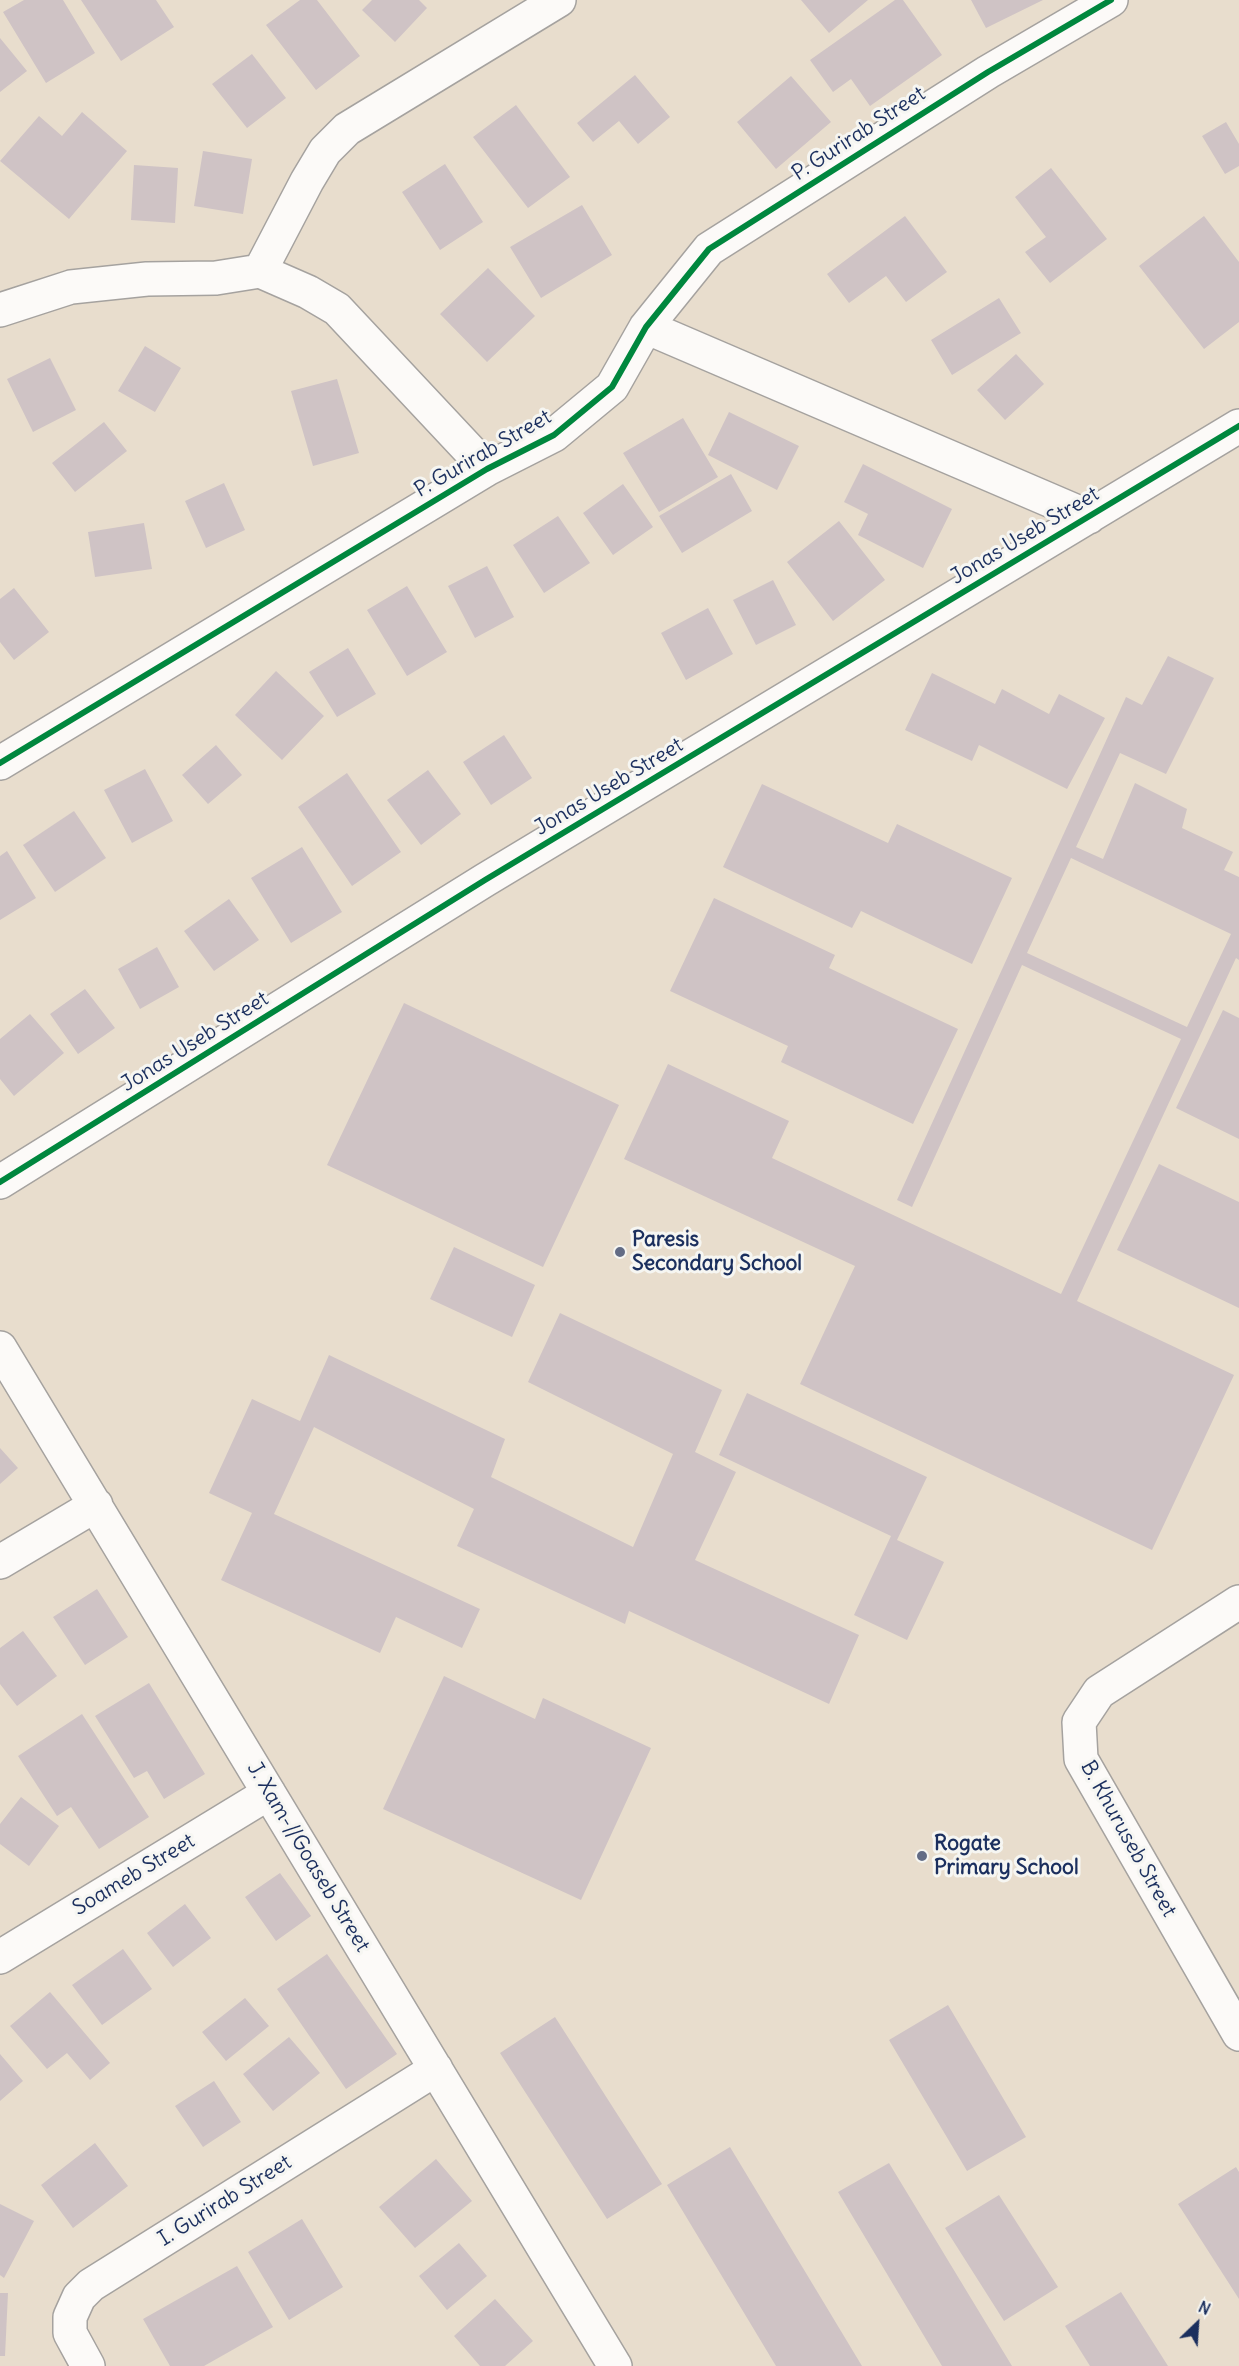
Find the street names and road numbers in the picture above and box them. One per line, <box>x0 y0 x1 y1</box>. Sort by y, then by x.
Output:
street label: P. Gurirab Street <box>788 82 930 186</box>
street label: P. Gurirab Street <box>410 405 556 503</box>
street label: Jonas Useb Street <box>946 482 1104 590</box>
street label: Jonas Useb Street <box>530 733 688 841</box>
street label: Jonas Useb Street <box>117 987 273 1097</box>
street label: B. Khuruseb Street <box>1075 1756 1181 1922</box>
street label: J. Xam-//Goaseb Street <box>241 1757 375 1957</box>
street label: Soameb Street <box>68 1829 200 1921</box>
street label: I. Gurirab Street <box>154 2150 296 2252</box>

